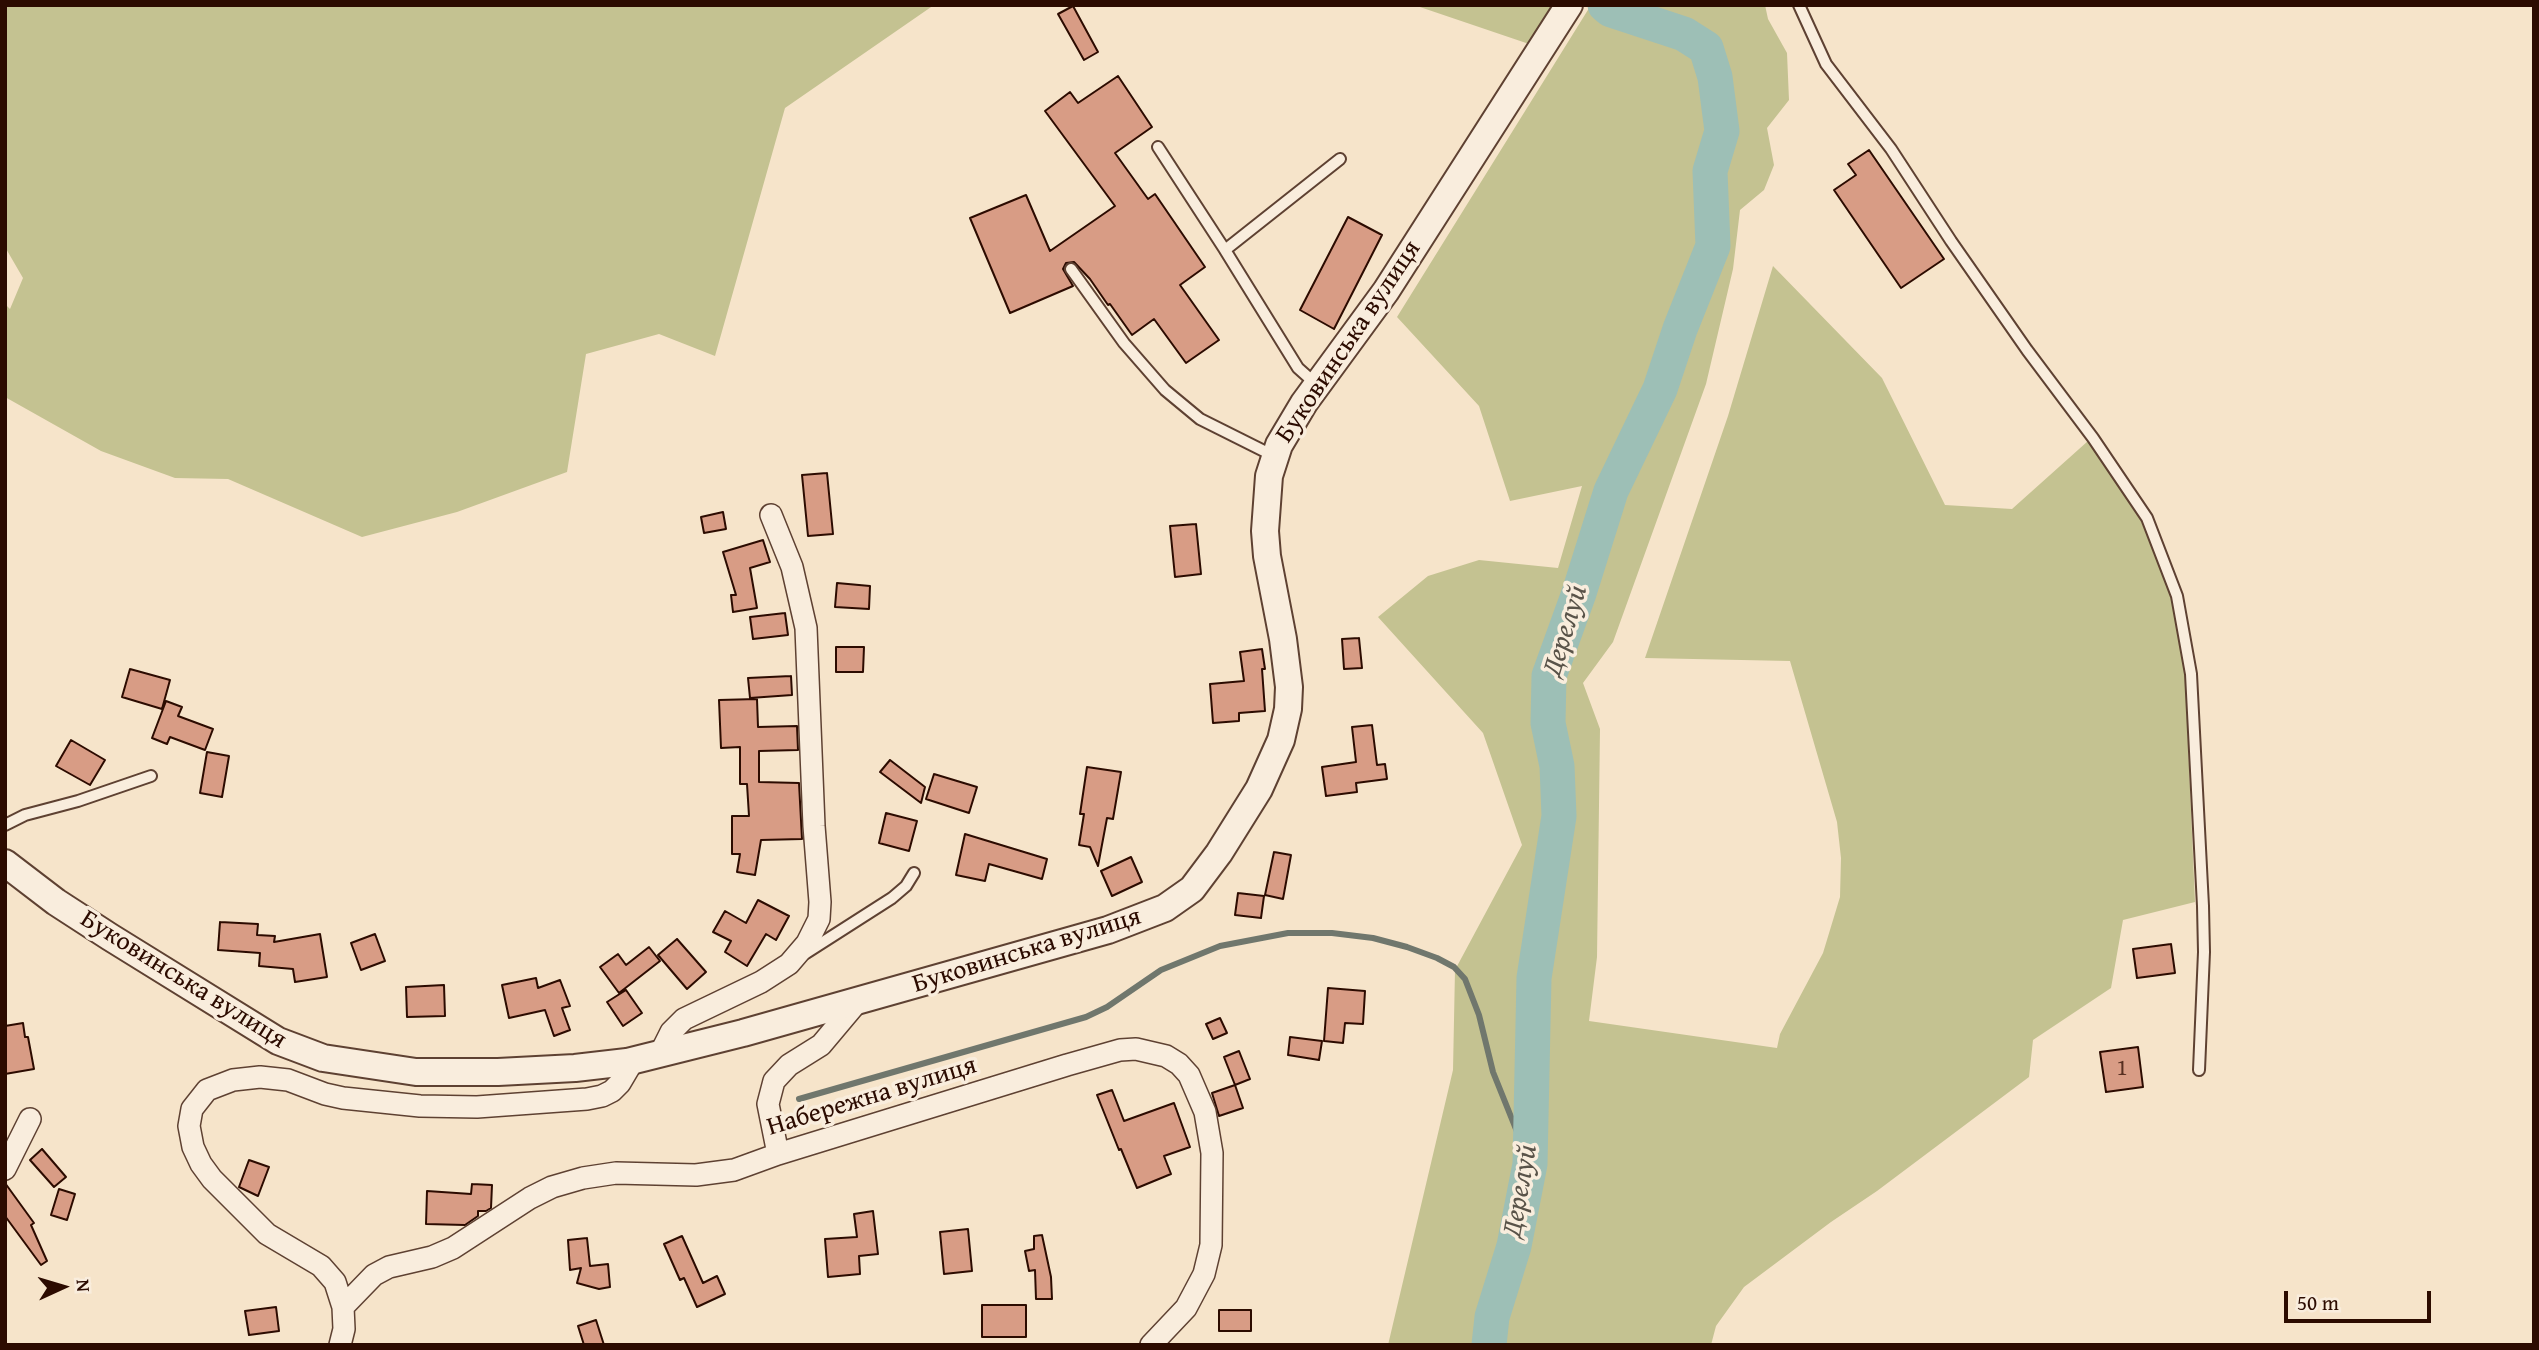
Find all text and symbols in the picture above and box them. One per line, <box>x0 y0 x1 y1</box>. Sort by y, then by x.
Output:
street label: Буковинська вулиця <box>1270 235 1428 449</box>
water label: Дерелуй <box>1536 581 1596 681</box>
street label: Буковинська вулиця <box>909 901 1145 1001</box>
street label: Буковинська вулиця <box>74 904 292 1056</box>
street label: Набережна вулиця <box>764 1050 980 1144</box>
house number: 1 <box>2116 1055 2128 1083</box>
water label: Дерелуй <box>1496 1142 1546 1240</box>
north arrow <box>28 1252 98 1322</box>
scale bar <box>2287 1276 2434 1320</box>
text: N <box>70 1278 98 1293</box>
text: 50 m <box>2297 1287 2339 1318</box>

